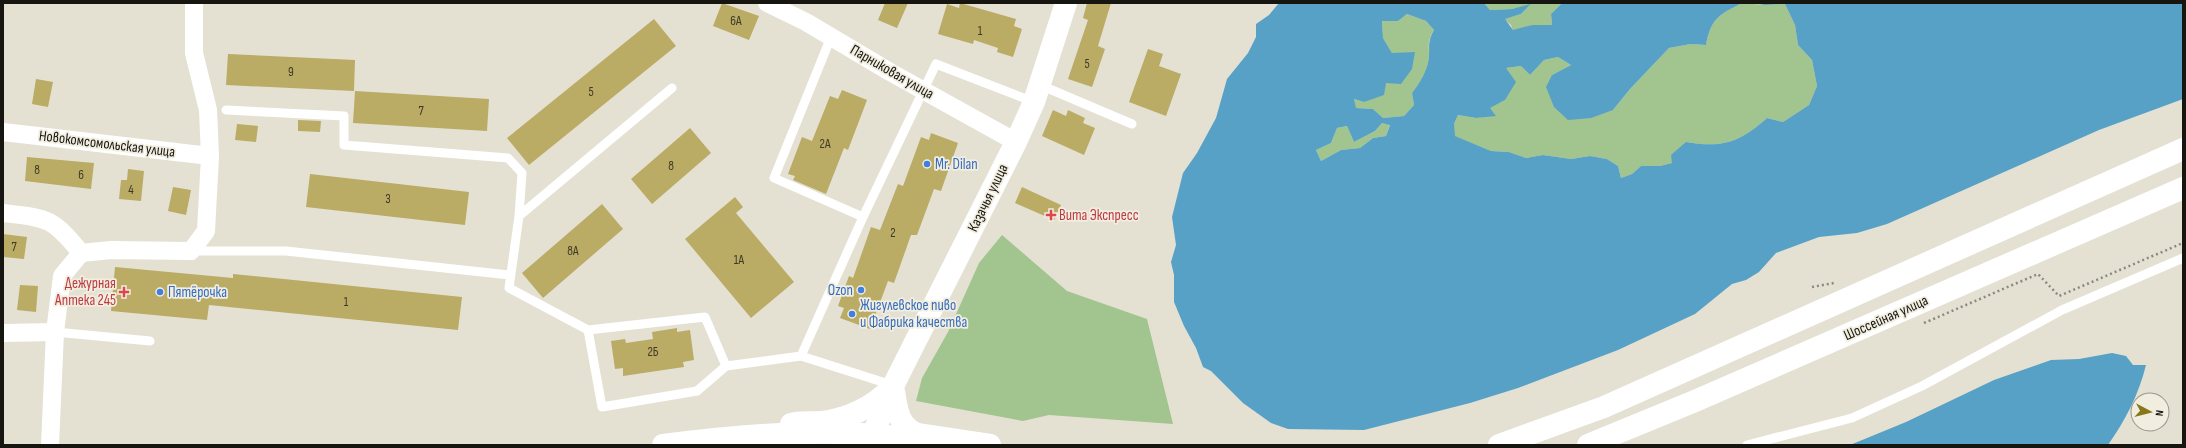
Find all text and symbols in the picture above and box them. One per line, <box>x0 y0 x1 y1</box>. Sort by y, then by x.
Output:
house number: 6А <box>730 13 742 29</box>
house number: 1 <box>978 23 983 39</box>
street label: Парниковая улица <box>847 40 937 104</box>
house number: 5 <box>1084 56 1090 72</box>
house number: 9 <box>288 64 294 80</box>
house number: 5 <box>588 84 594 100</box>
house number: 7 <box>418 103 424 119</box>
street label: Новокомсомольская улица <box>38 126 176 162</box>
house number: 2А <box>820 136 831 152</box>
place label: Mr. Dilan <box>935 155 978 174</box>
house number: 8 <box>668 158 674 174</box>
marker: Mr. Dilan <box>922 159 932 169</box>
street label: Казачья улица <box>963 161 1013 235</box>
house number: 8 <box>34 162 40 178</box>
house number: 6 <box>78 167 84 183</box>
house number: 4 <box>128 182 134 198</box>
house number: 3 <box>385 191 391 207</box>
place label: Вита Экспресс <box>1059 206 1139 225</box>
marker: Вита Экспресс <box>1046 210 1056 220</box>
house number: 2 <box>890 225 896 241</box>
house number: 7 <box>11 239 17 255</box>
house number: 8А <box>567 243 579 259</box>
house number: 1А <box>734 252 745 268</box>
place label: Дежурная Аптека 245 <box>54 274 116 310</box>
place label: Ozon <box>828 281 853 300</box>
place label: Пятёрочка <box>168 283 227 302</box>
marker: Ozon <box>856 285 866 295</box>
marker: Дежурная Аптека 245 <box>119 287 129 297</box>
marker: Пятёрочка <box>155 287 165 297</box>
street label: Шоссейная улица <box>1841 291 1931 345</box>
house number: 1 <box>344 294 349 310</box>
place label: Жигулевское пиво и Фабрика качества <box>860 296 967 332</box>
marker: Жигулевское пиво и Фабрика качества <box>847 309 857 319</box>
house number: 2Б <box>647 344 659 360</box>
north arrow <box>2130 392 2170 432</box>
text: N <box>2153 409 2166 417</box>

